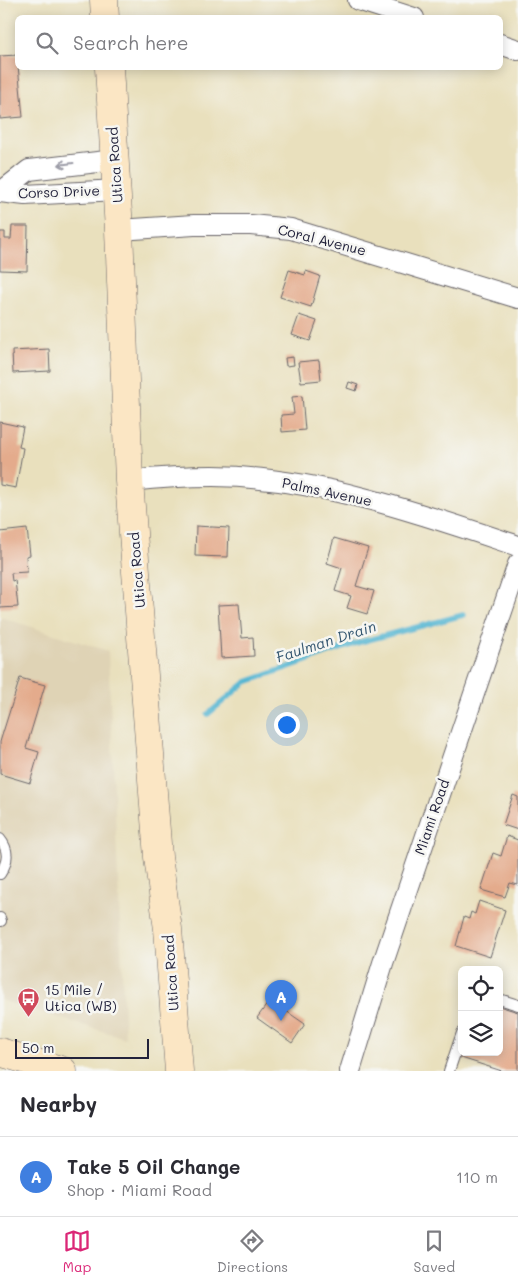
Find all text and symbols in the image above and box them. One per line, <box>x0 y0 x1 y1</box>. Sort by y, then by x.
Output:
search box <box>15 15 503 70</box>
icon: search <box>33 29 61 57</box>
text: Search here <box>73 30 189 55</box>
street label: Utica Road <box>102 126 127 204</box>
one-way arrow <box>59 159 75 169</box>
street label: Corso Drive <box>18 181 100 202</box>
street label: Coral Avenue <box>276 219 368 260</box>
street label: Palms Avenue <box>280 473 374 510</box>
street label: Utica Road <box>124 531 149 609</box>
water label: Faulman Drain <box>273 615 378 667</box>
your location <box>274 712 300 738</box>
street label: Miami Road <box>410 776 453 857</box>
street label: Utica Road <box>158 934 183 1012</box>
map controls <box>458 966 503 1056</box>
button: locate <box>458 966 503 1011</box>
place label: 15 Mile / Utica (WB) <box>45 980 117 1015</box>
pin: A <box>265 980 297 1021</box>
bus stop icon: 15 Mile / Utica (WB) <box>17 986 41 1017</box>
button: layers <box>458 1011 503 1056</box>
scale bar <box>15 1036 149 1059</box>
text: 50 m <box>22 1038 54 1057</box>
text: Nearby <box>20 1090 97 1117</box>
text: Take 5 Oil Change <box>67 1154 240 1179</box>
text: A <box>30 1166 42 1187</box>
text: 110 m <box>456 1166 498 1187</box>
text: Shop · Miami Road <box>67 1179 212 1200</box>
tab: Map <box>63 1227 91 1276</box>
tab: Directions <box>217 1227 288 1276</box>
tab: Saved <box>414 1227 455 1276</box>

